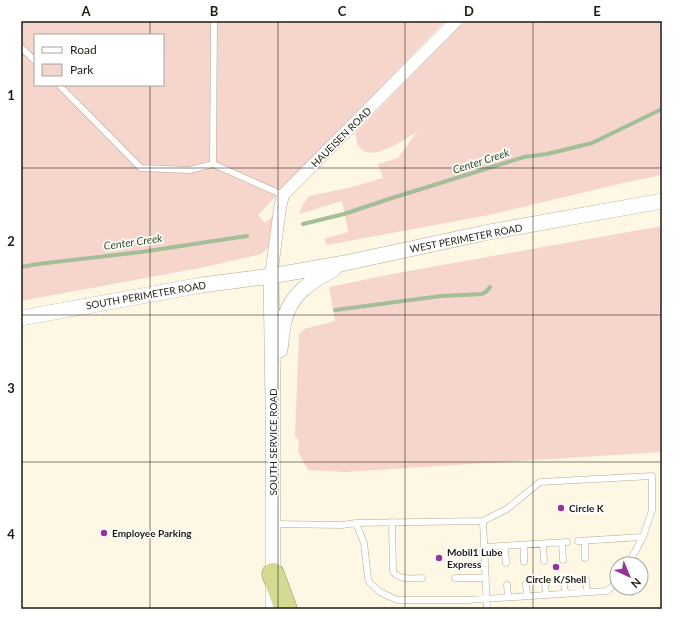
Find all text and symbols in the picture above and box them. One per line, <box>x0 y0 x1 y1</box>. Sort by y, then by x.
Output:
text: A <box>80 3 91 19</box>
text: B <box>210 3 219 19</box>
text: C <box>338 3 347 19</box>
text: D <box>464 3 474 19</box>
text: E <box>593 3 601 19</box>
legend <box>34 34 164 86</box>
text: Road <box>70 42 97 57</box>
text: Park <box>70 62 94 77</box>
text: 1 <box>7 87 15 103</box>
street label: HAUEISEN ROAD <box>308 104 374 170</box>
water label: Center Creek <box>451 145 512 176</box>
street label: WEST PERIMETER ROAD <box>409 221 524 255</box>
water label: Center Creek <box>103 231 164 252</box>
text: 2 <box>7 233 15 249</box>
street label: SOUTH PERIMETER ROAD <box>85 278 207 311</box>
text: 3 <box>7 380 15 396</box>
street label: SOUTH SERVICE ROAD <box>267 388 279 496</box>
place label: Circle K <box>569 502 604 514</box>
marker: Circle K <box>556 503 566 513</box>
text: 4 <box>7 526 15 542</box>
place label: Employee Parking <box>112 527 192 539</box>
marker: Employee Parking <box>99 528 109 538</box>
place label: Mobil1 Lube Express <box>447 546 503 570</box>
marker: Mobil1 Lube Express <box>434 553 444 563</box>
north arrow <box>609 556 649 596</box>
marker: Circle K/Shell <box>551 562 561 572</box>
place label: Circle K/Shell <box>526 573 586 585</box>
text: N <box>629 576 644 591</box>

